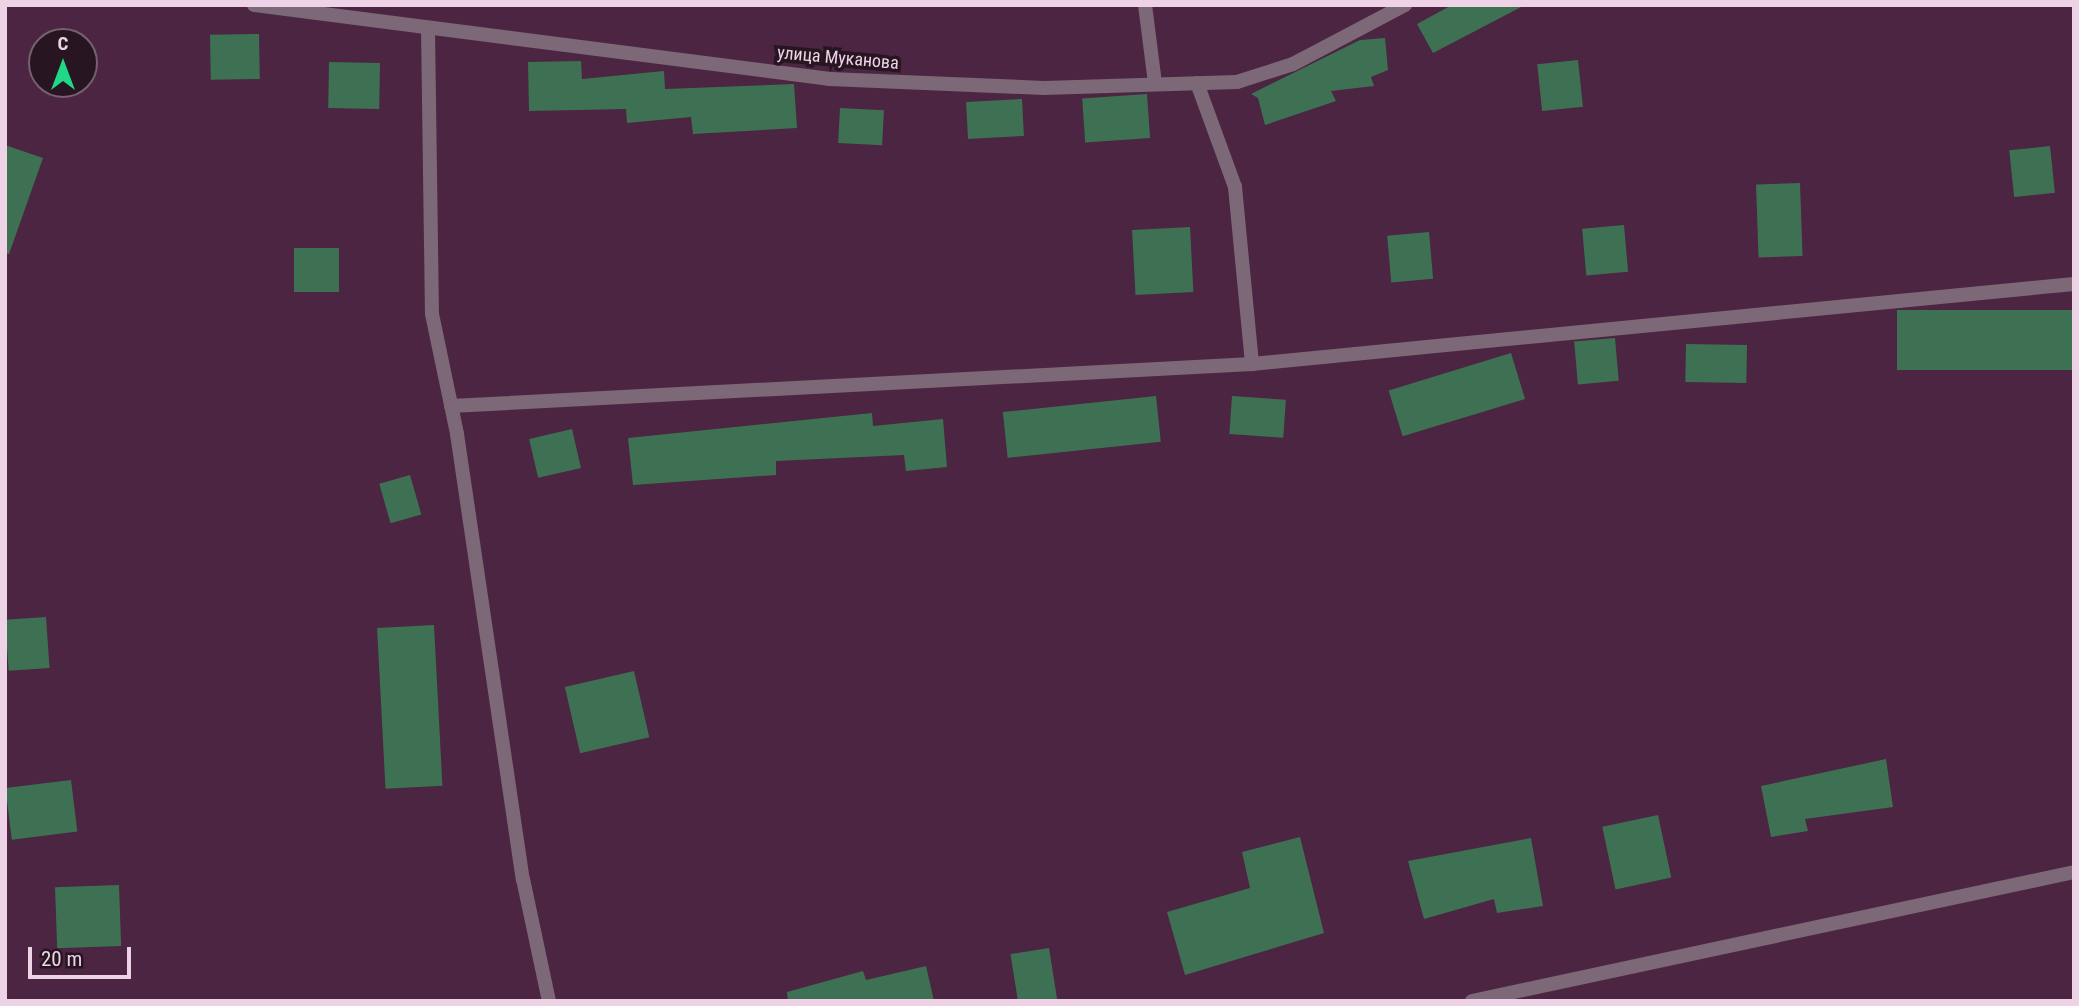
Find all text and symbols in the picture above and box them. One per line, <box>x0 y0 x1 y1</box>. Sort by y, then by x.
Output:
north arrow <box>28 28 98 98</box>
text: С <box>58 32 68 55</box>
street label: улица Муканова <box>776 42 900 74</box>
scale bar <box>32 932 135 976</box>
text: 20 m <box>41 947 82 971</box>

